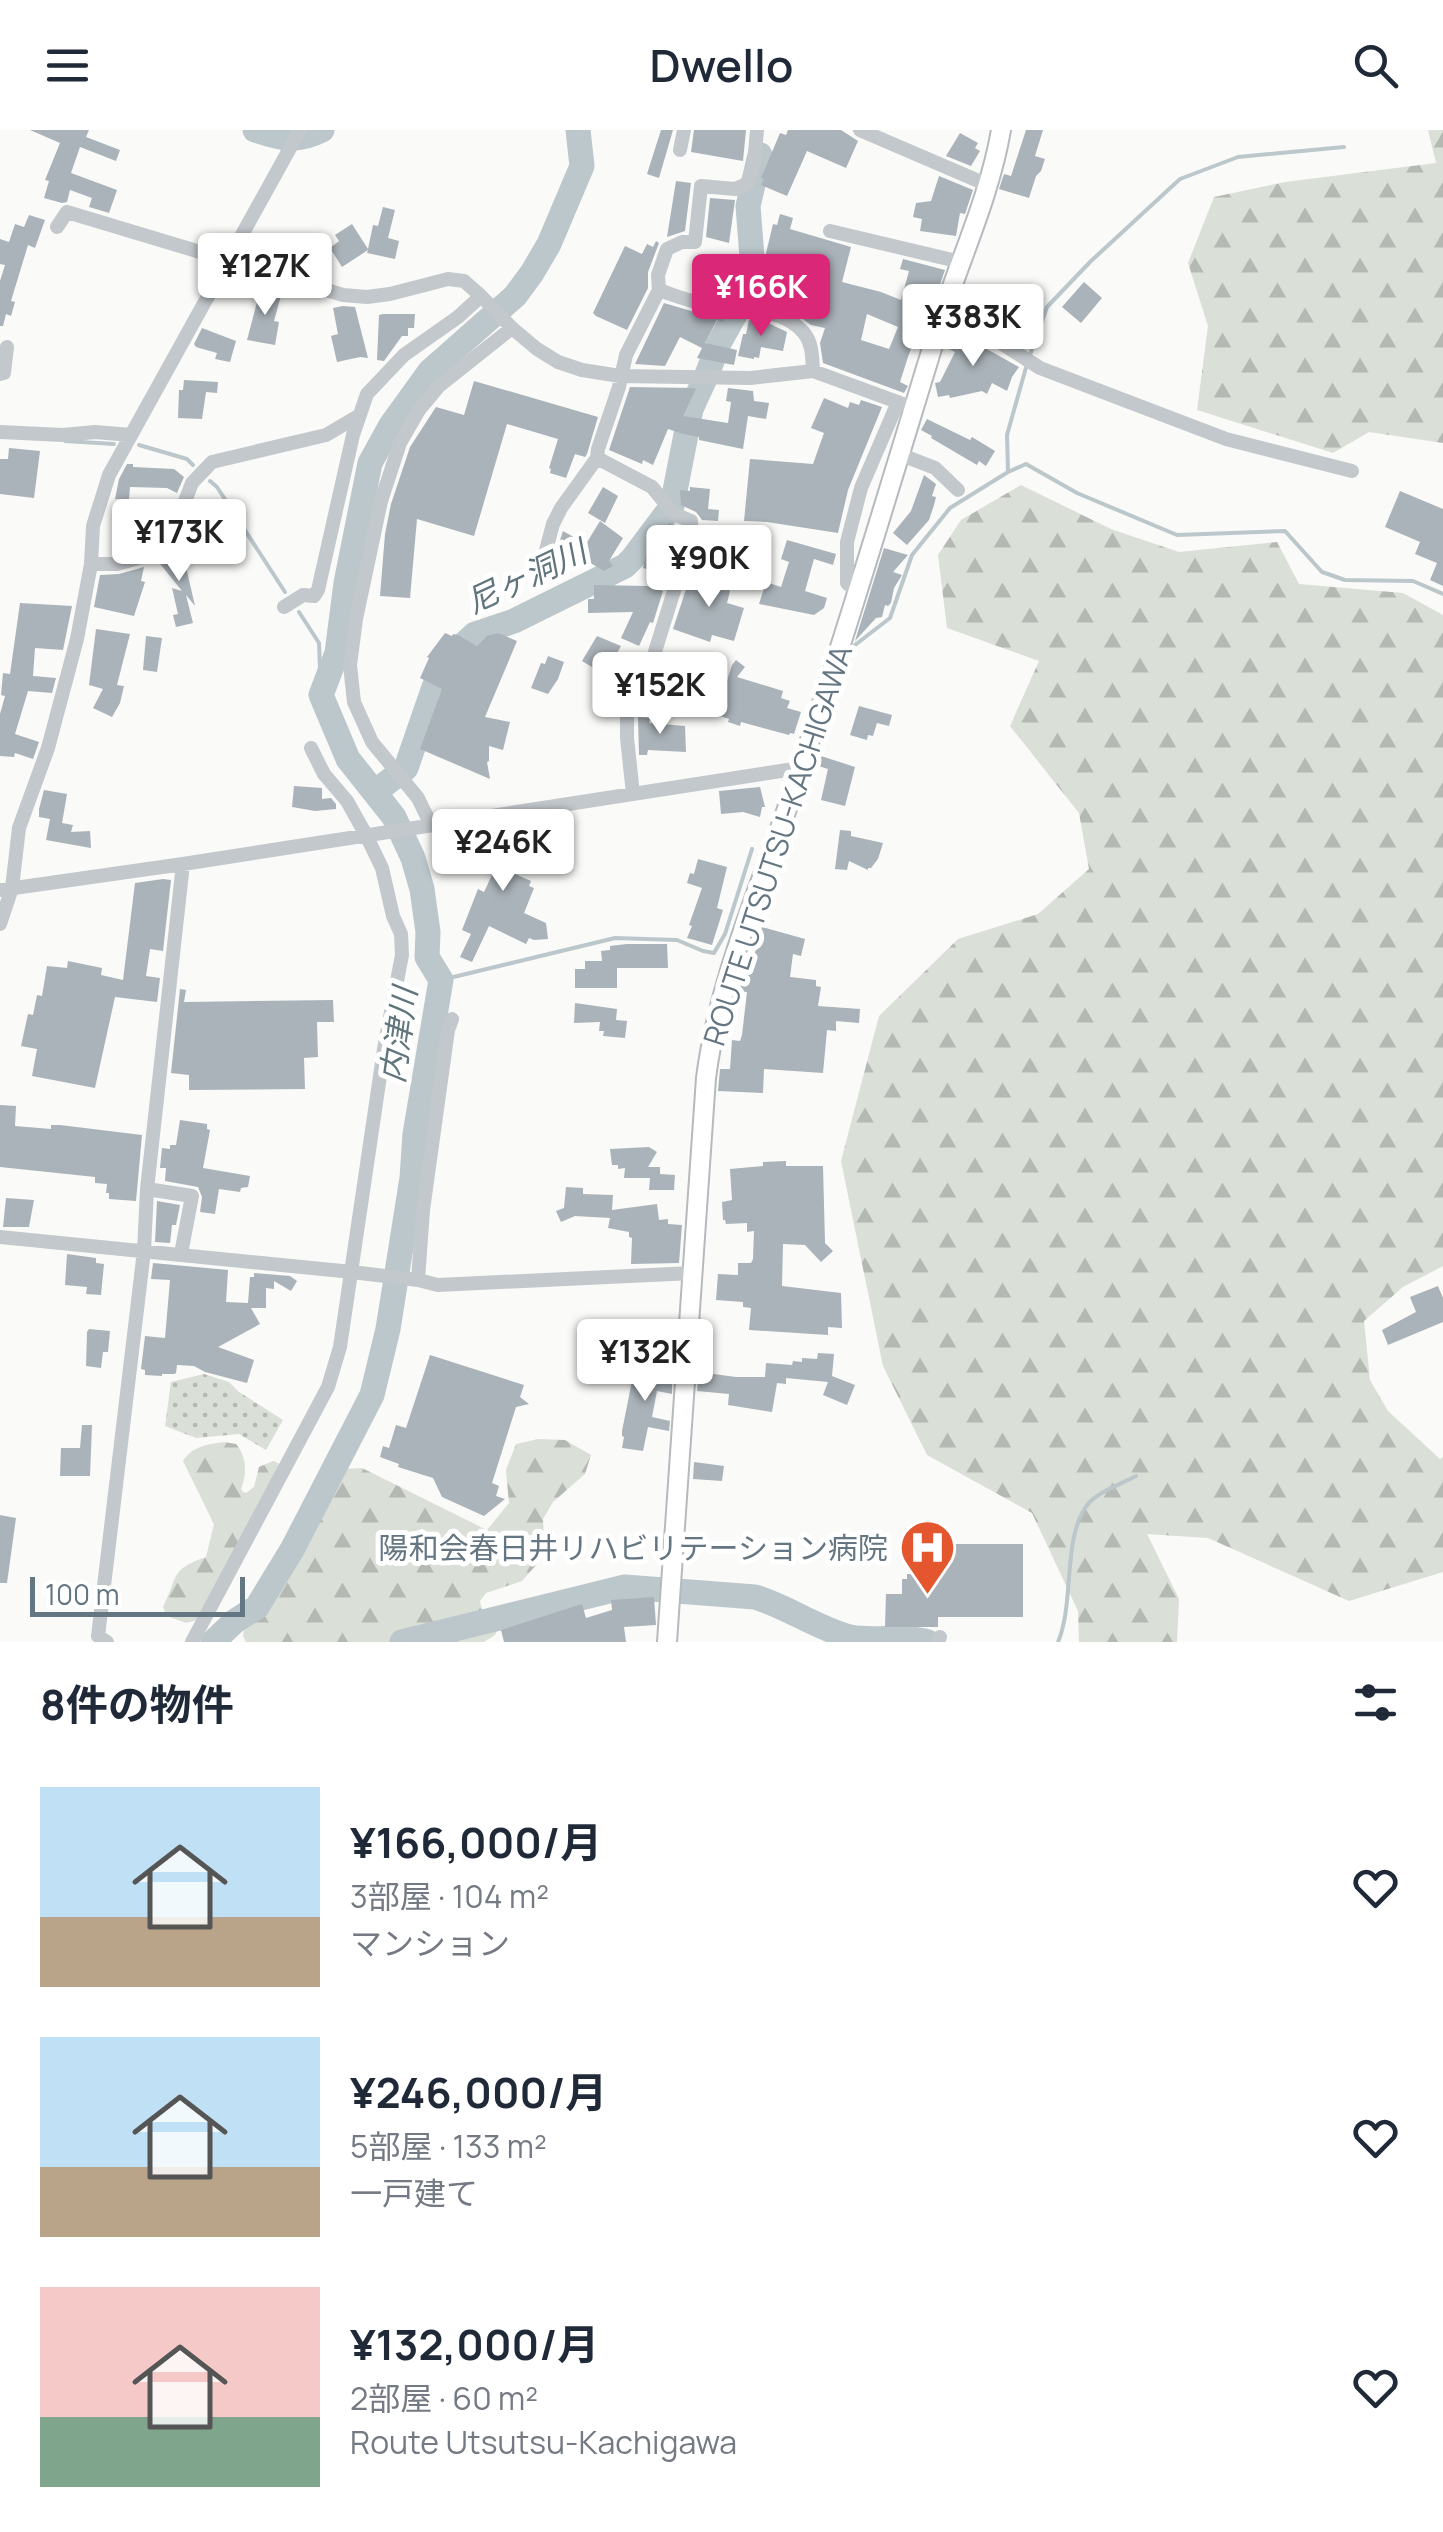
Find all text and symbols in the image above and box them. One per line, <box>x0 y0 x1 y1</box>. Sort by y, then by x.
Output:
text: Dwello <box>650 34 793 96</box>
icon: menu <box>40 38 95 93</box>
icon: search <box>1348 38 1403 93</box>
pin: ¥127K <box>195 233 335 318</box>
text: ¥127K <box>220 243 310 287</box>
pin: ¥166K <box>691 254 831 339</box>
text: ¥166K <box>714 264 808 308</box>
pin: ¥383K <box>903 284 1043 369</box>
text: ¥383K <box>924 294 1022 338</box>
pin: ¥173K <box>109 499 249 584</box>
text: ¥173K <box>134 509 224 553</box>
pin: ¥90K <box>650 525 768 610</box>
water label: 尼ヶ洞川 <box>459 528 596 623</box>
text: ¥90K <box>668 535 750 579</box>
street label: ROUTE UTSUTSU-KACHIGAWA <box>693 639 861 1051</box>
pin: ¥152K <box>590 652 730 737</box>
text: ¥152K <box>614 662 706 706</box>
pin: ¥246K <box>433 809 573 894</box>
text: ¥246K <box>454 819 552 863</box>
water label: 内津川 <box>370 981 427 1086</box>
pin: ¥132K <box>575 1319 715 1404</box>
text: ¥132K <box>599 1329 691 1373</box>
hospital icon: 陽和会春日井リハビリテーション病院 <box>897 1517 957 1596</box>
place label: 陽和会春日井リハビリテーション病院 <box>379 1527 888 1568</box>
scale bar <box>30 1572 245 1616</box>
text: 100 m <box>45 1575 119 1613</box>
text: 8件の物件 <box>40 1675 234 1733</box>
icon: filters <box>1348 1675 1403 1730</box>
text: ¥166,000/月 <box>350 1813 602 1871</box>
icon: home <box>120 1827 240 1947</box>
icon: heart <box>1348 1860 1403 1915</box>
text: 3部屋 · 104 m² <box>350 1874 549 1918</box>
text: マンション <box>350 1921 510 1965</box>
text: ¥246,000/月 <box>350 2063 607 2121</box>
icon: home <box>120 2077 240 2197</box>
icon: heart <box>1348 2110 1403 2165</box>
text: 5部屋 · 133 m² <box>350 2124 547 2168</box>
text: 一戸建て <box>350 2171 478 2215</box>
text: ¥132,000/月 <box>350 2315 599 2373</box>
icon: home <box>120 2327 240 2447</box>
icon: heart <box>1348 2360 1403 2415</box>
text: 2部屋 · 60 m² <box>350 2376 538 2420</box>
text: Route Utsutsu-Kachigawa <box>350 2420 737 2464</box>

